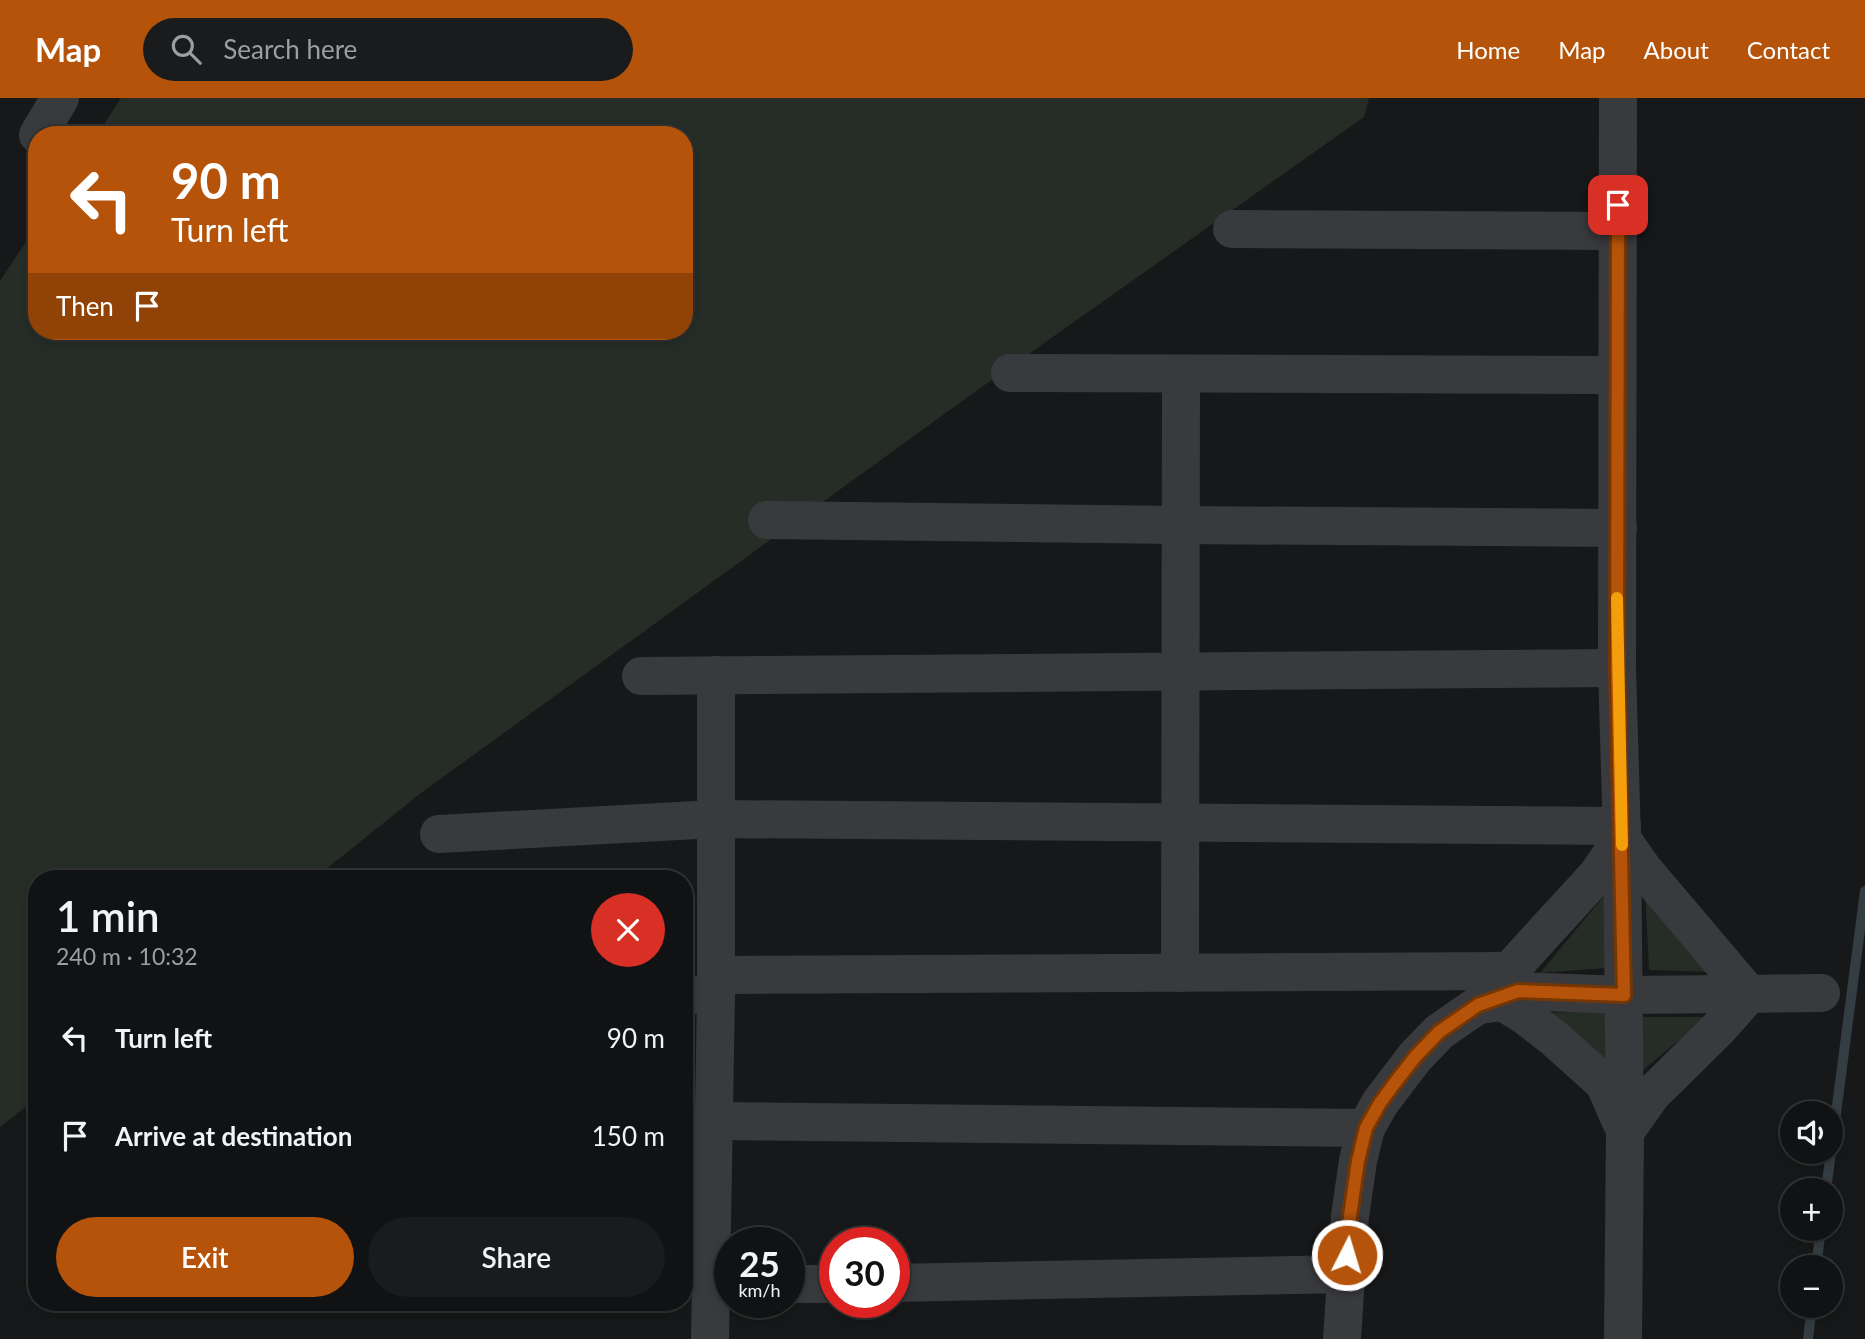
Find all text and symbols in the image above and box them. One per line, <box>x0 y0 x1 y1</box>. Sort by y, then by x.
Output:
search box <box>143 18 633 81</box>
text: Map <box>35 29 101 69</box>
icon: search <box>167 30 205 68</box>
text: Search here <box>223 33 357 65</box>
text: Home <box>1456 35 1520 64</box>
text: Map <box>1558 35 1606 64</box>
text: About <box>1644 35 1709 64</box>
text: Contact <box>1747 35 1830 64</box>
text: 90 m <box>171 151 281 209</box>
icon: left <box>56 154 147 245</box>
pin <box>1588 175 1648 235</box>
icon: arrive <box>1599 186 1637 224</box>
text: Turn left <box>171 210 288 249</box>
icon: arrive <box>128 287 166 325</box>
text: Then <box>56 290 114 322</box>
text: 1 min <box>56 891 160 941</box>
button: close <box>591 893 665 967</box>
text: 240 m · 10:32 <box>56 942 198 970</box>
icon: left <box>56 1019 94 1057</box>
text: Turn left <box>115 1022 212 1054</box>
text: 90 m <box>607 1022 665 1054</box>
map controls <box>1780 1101 1843 1318</box>
button: sound <box>1780 1101 1843 1164</box>
icon: arrive <box>56 1117 94 1155</box>
text: Arrive at destination <box>115 1120 352 1152</box>
text: 150 m <box>592 1120 665 1152</box>
button: + <box>1780 1178 1843 1241</box>
button: Exit <box>56 1217 354 1297</box>
button: Share <box>368 1217 665 1297</box>
position arrow <box>1310 1218 1384 1292</box>
speed limit sign: 30 <box>819 1227 910 1318</box>
text: 25 <box>739 1242 780 1284</box>
button: − <box>1780 1255 1843 1318</box>
text: km/h <box>738 1279 781 1301</box>

